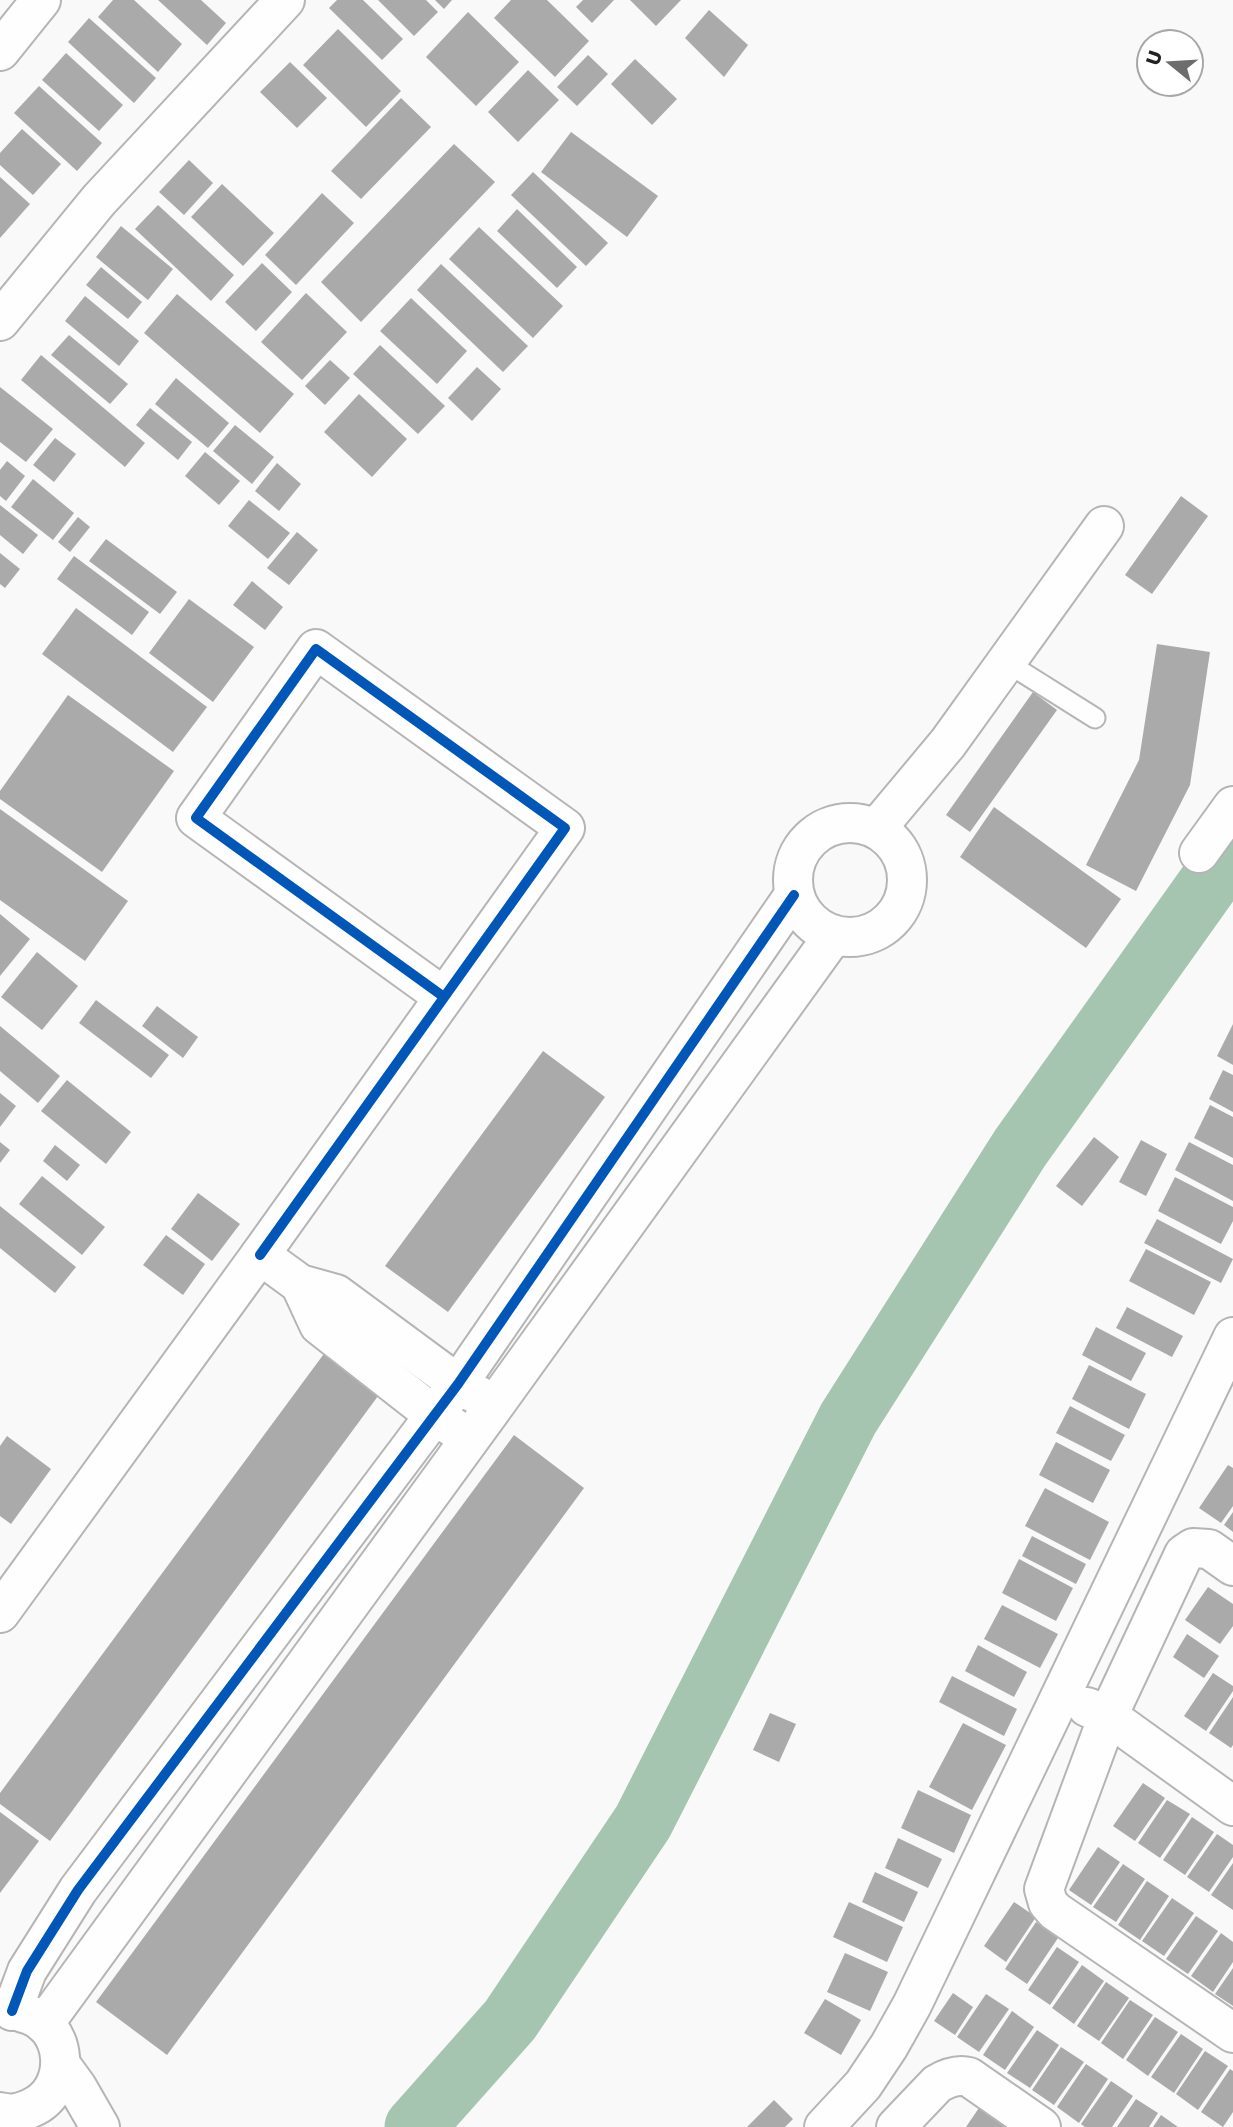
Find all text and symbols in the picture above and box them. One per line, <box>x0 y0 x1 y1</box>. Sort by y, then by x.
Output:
north arrow <box>1135 28 1205 98</box>
text: U <box>1140 47 1166 68</box>

